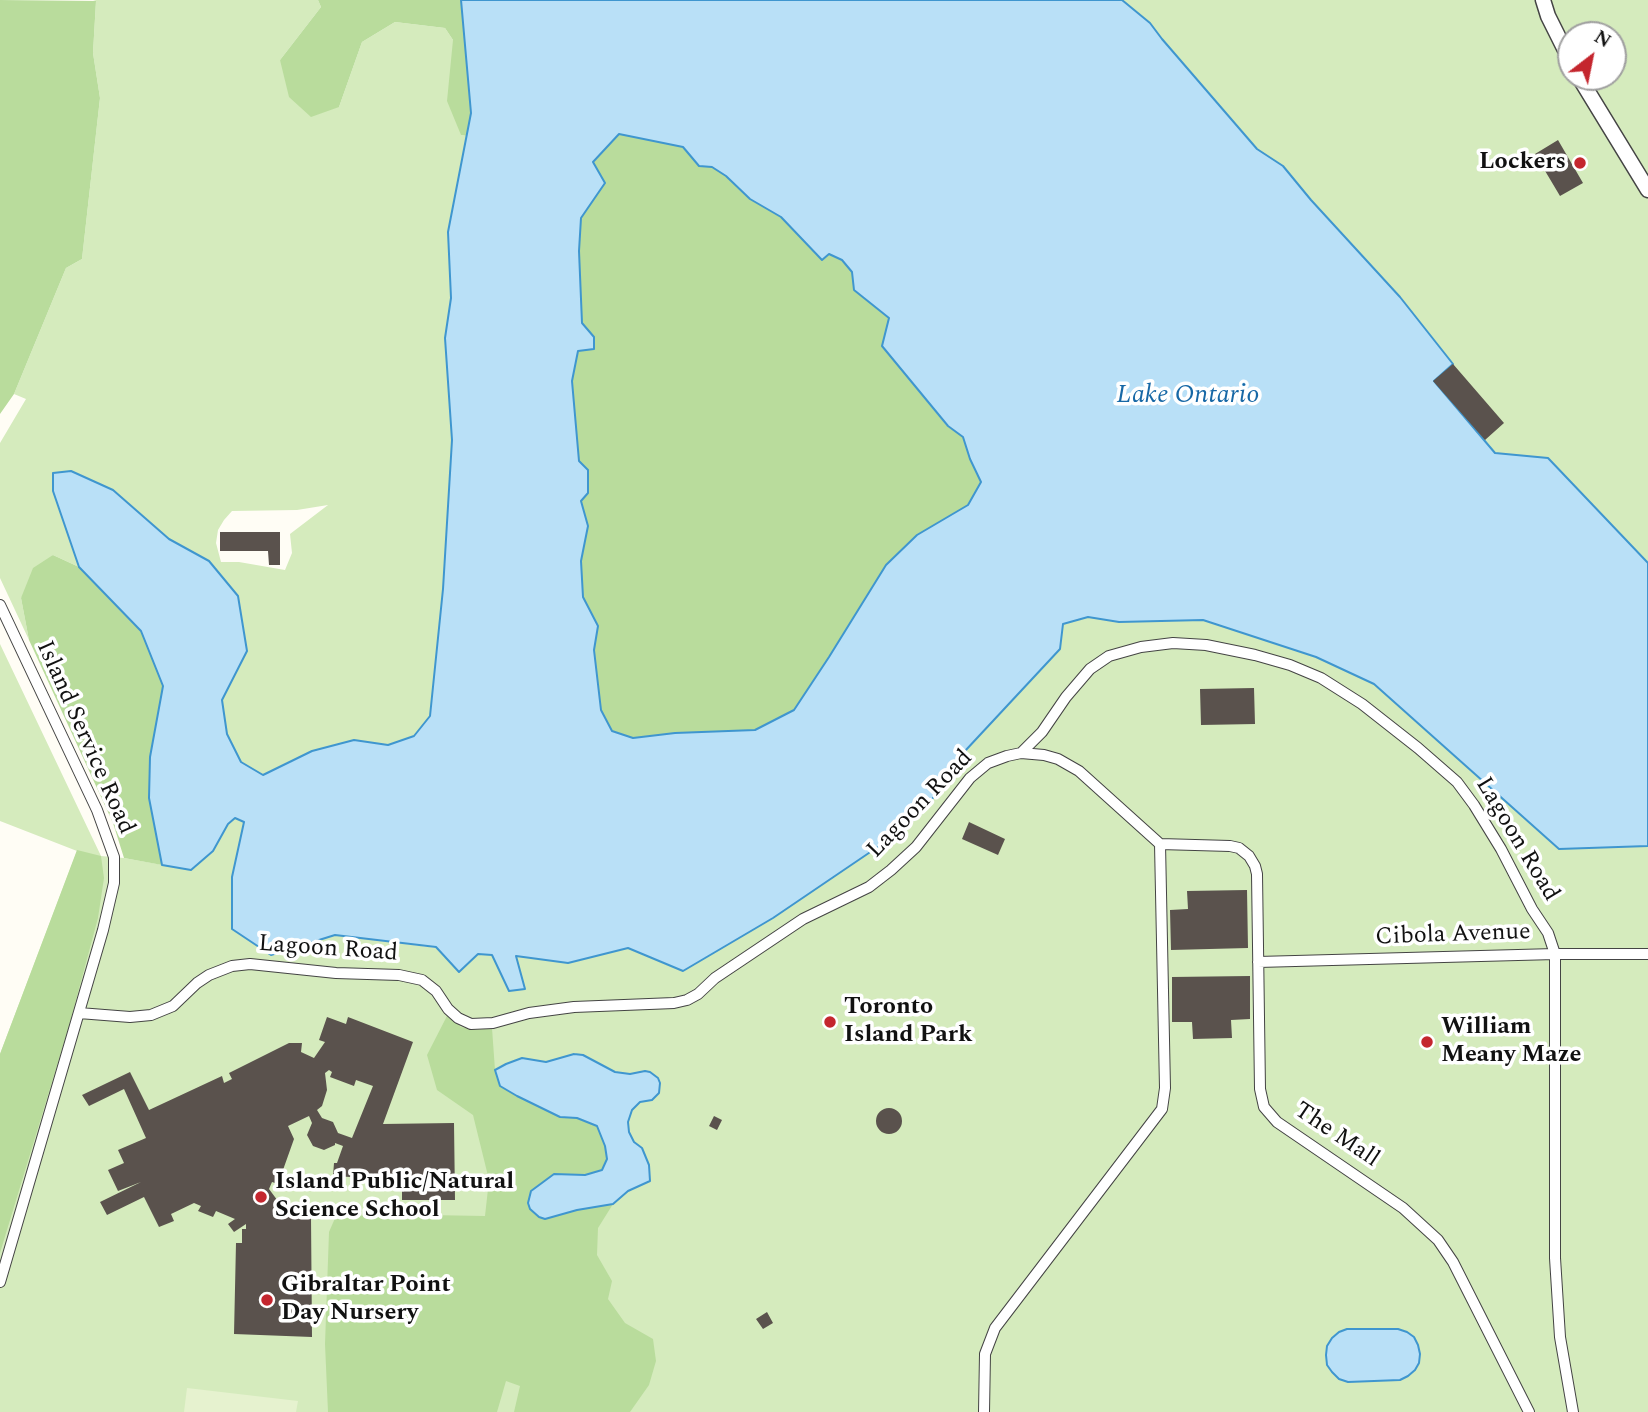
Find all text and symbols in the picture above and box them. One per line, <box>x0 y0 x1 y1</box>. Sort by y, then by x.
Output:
north arrow <box>1557 21 1627 91</box>
text: N <box>1588 23 1617 56</box>
place label: Lockers <box>1479 149 1566 177</box>
marker: Lockers <box>1572 155 1588 171</box>
water label: Lake Ontario <box>1117 381 1259 413</box>
street label: Island Service Road <box>28 637 140 839</box>
street label: Lagoon Road <box>862 745 980 865</box>
street label: Lagoon Road <box>1468 773 1564 907</box>
street label: Cibola Avenue <box>1375 919 1531 953</box>
street label: Lagoon Road <box>257 931 399 969</box>
place label: Toronto Island Park <box>844 994 973 1050</box>
marker: Toronto Island Park <box>822 1014 838 1030</box>
place label: William Meany Maze <box>1441 1014 1581 1070</box>
marker: William Meany Maze <box>1419 1034 1435 1050</box>
street label: The Mall <box>1288 1097 1384 1175</box>
place label: Island Public/Natural Science School <box>275 1169 514 1225</box>
marker: Island Public/Natural Science School <box>253 1189 269 1205</box>
place label: Gibraltar Point Day Nursery <box>281 1272 451 1328</box>
marker: Gibraltar Point Day Nursery <box>259 1292 275 1308</box>

